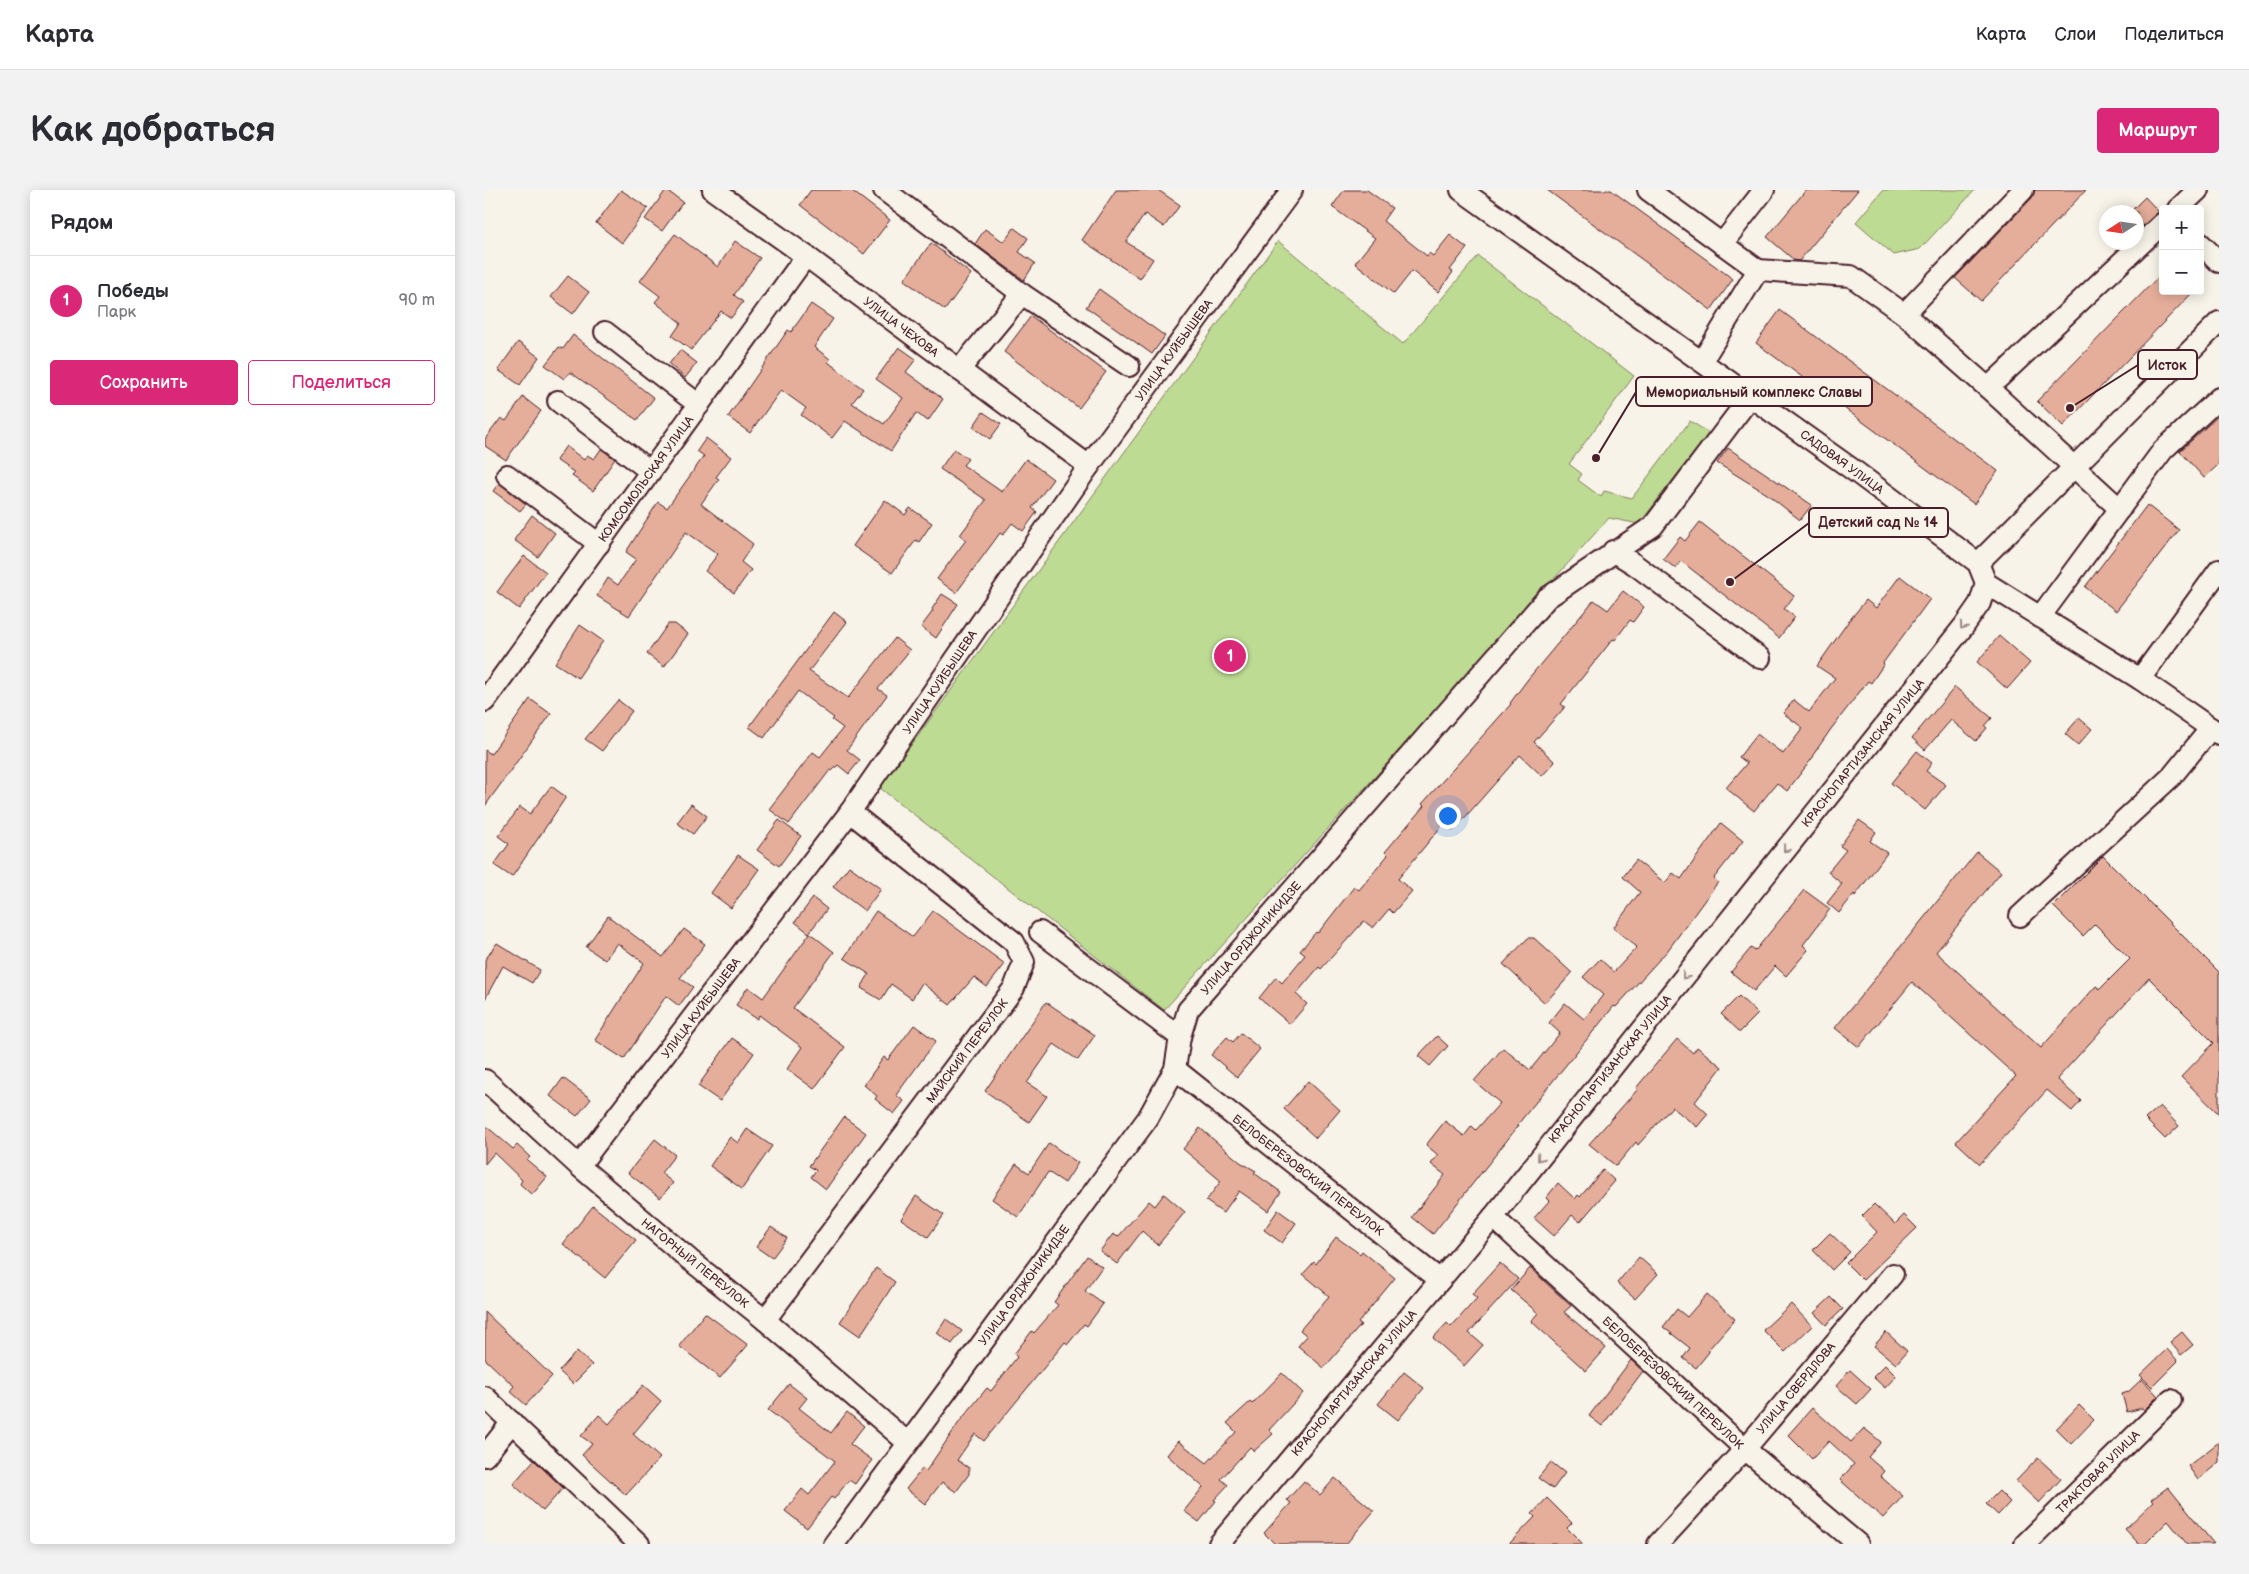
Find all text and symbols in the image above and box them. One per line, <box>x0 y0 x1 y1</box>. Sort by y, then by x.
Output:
text: Карта <box>25 20 94 49</box>
text: Карта <box>1976 24 2026 45</box>
text: Слои <box>2054 24 2096 45</box>
text: Поделиться <box>2124 24 2224 45</box>
button: Маршрут <box>2097 108 2219 153</box>
text: Как добраться <box>30 109 276 152</box>
north arrow <box>2099 205 2144 250</box>
map controls <box>2159 205 2204 295</box>
button: + <box>2159 205 2204 250</box>
text: Рядом <box>50 210 113 235</box>
button: − <box>2159 250 2204 295</box>
text: Победы <box>97 280 169 303</box>
text: 1 <box>63 291 69 310</box>
text: 90 m <box>399 291 435 310</box>
street label: УЛИЦА ЧЕХОВА <box>860 294 942 361</box>
street label: УЛИЦА КУЙБЫШЕВА <box>1132 296 1217 404</box>
text: Парк <box>97 303 136 322</box>
callout: Исток <box>2138 350 2197 379</box>
text: Исток <box>2147 357 2187 374</box>
button: Сохранить <box>50 360 238 405</box>
button: Поделиться <box>248 360 435 405</box>
callout: Мемориальный комплекс Славы <box>1636 377 1872 406</box>
text: Мемориальный комплекс Славы <box>1646 384 1862 401</box>
street label: КОМСОМОЛЬСКАЯ УЛИЦА <box>596 413 698 545</box>
street label: САДОВАЯ УЛИЦА <box>1797 427 1887 498</box>
callout: Детский сад № 14 <box>1809 508 1948 537</box>
text: Детский сад № 14 <box>1818 514 1938 531</box>
one-way arrow <box>1961 620 1969 629</box>
street label: УЛИЦА КУЙБЫШЕВА <box>900 627 981 737</box>
pin: 1 <box>1214 637 1246 675</box>
street label: КРАСНОПАРТИЗАНСКАЯ УЛИЦА <box>1799 675 1928 831</box>
your location <box>1435 803 1461 829</box>
one-way arrow <box>1783 843 1792 853</box>
street label: УЛИЦА ОРДЖОНИКИДЗЕ <box>1198 878 1305 998</box>
street label: УЛИЦА КУЙБЫШЕВА <box>659 955 745 1062</box>
one-way arrow <box>1682 970 1690 979</box>
street label: КРАСНОПАРТИЗАНСКАЯ УЛИЦА <box>1546 991 1675 1147</box>
street label: МАЙСКИЙ ПЕРЕУЛОК <box>923 996 1012 1107</box>
street label: БЕЛОБЕРЕЗОВСКИЙ ПЕРЕУЛОК <box>1229 1112 1387 1239</box>
one-way arrow <box>1537 1152 1545 1161</box>
street label: НАГОРНЫЙ ПЕРЕУЛОК <box>638 1215 752 1312</box>
street label: УЛИЦА ОРДЖОНИКИДЗЕ <box>976 1222 1073 1348</box>
street label: КРАСНОПАРТИЗАНСКАЯ УЛИЦА <box>1289 1306 1421 1460</box>
street label: БЕЛОБЕРЕЗОВСКИЙ ПЕРЕУЛОК <box>1599 1314 1747 1453</box>
street label: УЛИЦА СВЕРДЛОВА <box>1754 1339 1839 1437</box>
street label: ТРАКТОВАЯ УЛИЦА <box>2053 1427 2144 1517</box>

